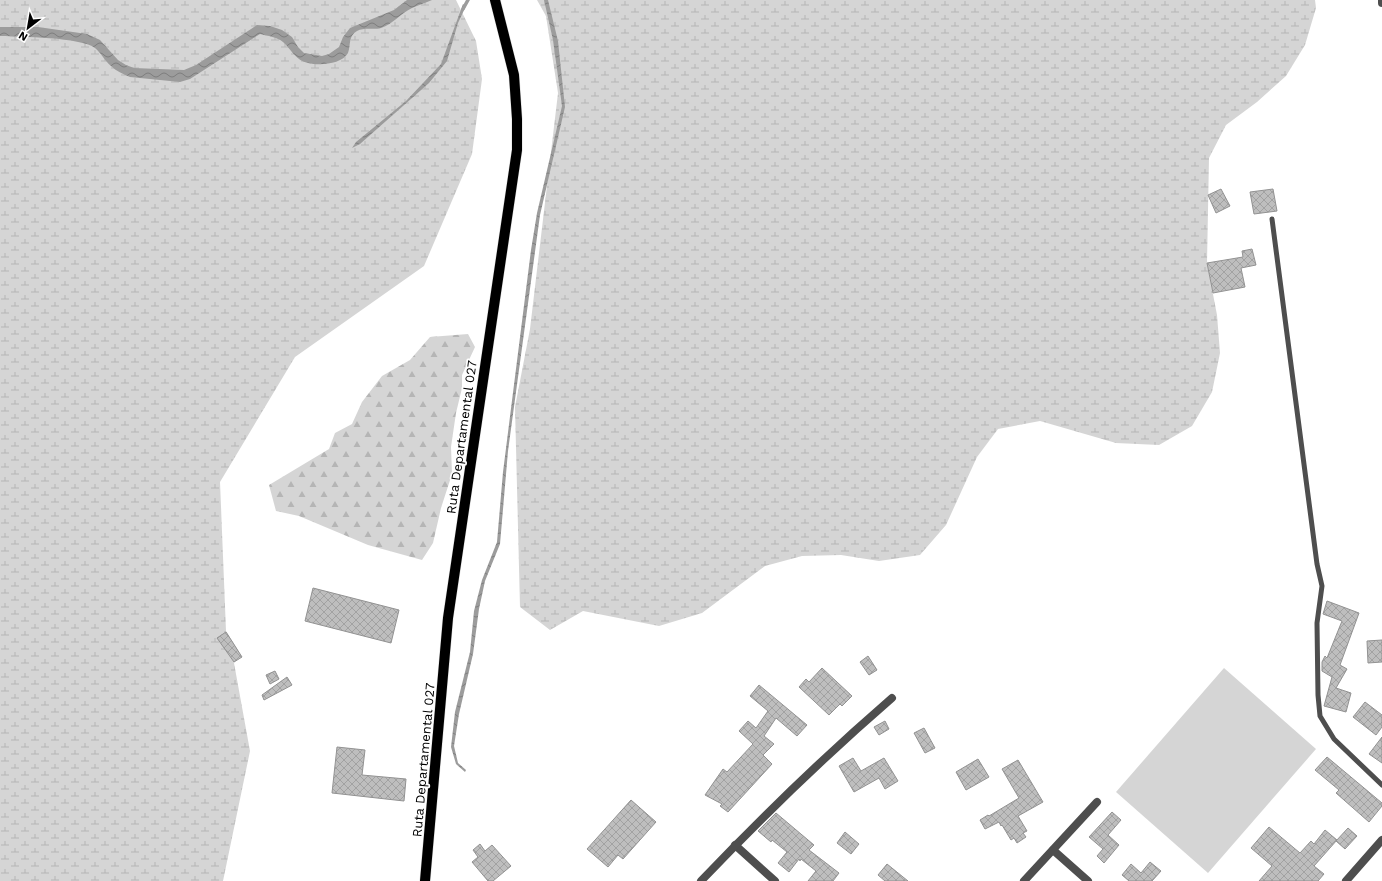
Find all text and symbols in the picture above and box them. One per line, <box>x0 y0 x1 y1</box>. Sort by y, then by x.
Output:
north arrow <box>8 8 48 48</box>
text: N <box>16 28 30 44</box>
street label: Ruta Departamental 027 <box>443 359 480 515</box>
street label: Ruta Departamental 027 <box>409 682 438 838</box>

